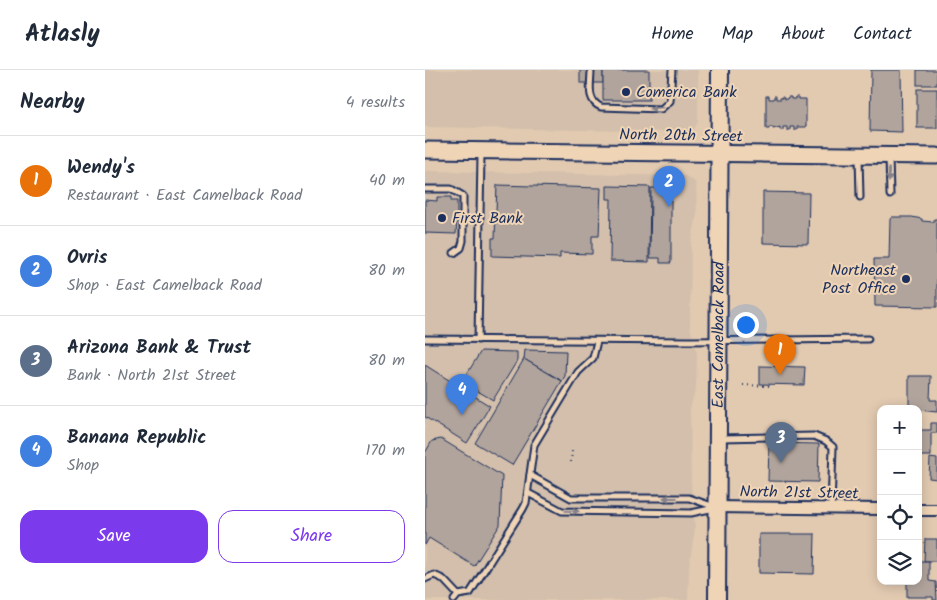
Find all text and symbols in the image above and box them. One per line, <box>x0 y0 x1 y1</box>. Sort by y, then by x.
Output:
text: Atlasly <box>25 15 100 54</box>
text: Home <box>651 20 694 49</box>
text: Map <box>722 20 753 49</box>
text: About <box>781 20 825 49</box>
text: Contact <box>853 20 912 49</box>
place label: Comerica Bank <box>636 80 737 105</box>
text: Nearby <box>20 86 85 119</box>
marker: Comerica Bank <box>620 86 632 98</box>
text: 4 results <box>346 90 405 115</box>
one-way arrow <box>647 105 663 113</box>
street label: North 20th Street <box>619 122 744 150</box>
text: Wendy's <box>67 153 135 183</box>
pin: 2 <box>653 166 685 207</box>
text: 1 <box>34 168 38 193</box>
text: 40 m <box>369 168 405 193</box>
one-way arrow <box>885 168 893 184</box>
text: Restaurant · East Camelback Road <box>67 183 302 208</box>
place label: First Bank <box>452 206 523 231</box>
marker: First Bank <box>436 212 448 224</box>
text: Ovris <box>67 243 107 273</box>
text: 2 <box>31 258 41 283</box>
text: 80 m <box>368 258 405 283</box>
place label: Northeast Post Office <box>822 258 897 301</box>
street label: East Camelback Road <box>706 261 731 408</box>
text: Shop · East Camelback Road <box>67 273 262 298</box>
marker: Northeast Post Office <box>900 273 912 285</box>
your location <box>733 312 759 338</box>
text: Arizona Bank & Trust <box>67 333 251 363</box>
pin: 1 <box>764 334 796 375</box>
text: 3 <box>32 348 40 373</box>
text: 80 m <box>368 348 405 373</box>
text: Bank · North 21st Street <box>67 363 236 388</box>
pin: 4 <box>446 374 478 415</box>
map controls <box>877 405 922 585</box>
button: + <box>877 405 922 450</box>
pin: 3 <box>765 422 797 463</box>
text: Banana Republic <box>67 423 207 453</box>
text: 4 <box>32 438 40 463</box>
text: 170 m <box>365 438 405 463</box>
button: − <box>877 450 922 495</box>
text: Shop <box>67 453 99 478</box>
street label: North 21st Street <box>739 479 859 507</box>
one-way arrow <box>662 494 678 502</box>
button: locate <box>877 495 922 540</box>
one-way arrow <box>564 507 580 515</box>
button: Save <box>20 510 208 563</box>
button: Share <box>218 510 405 563</box>
button: layers <box>877 540 922 585</box>

